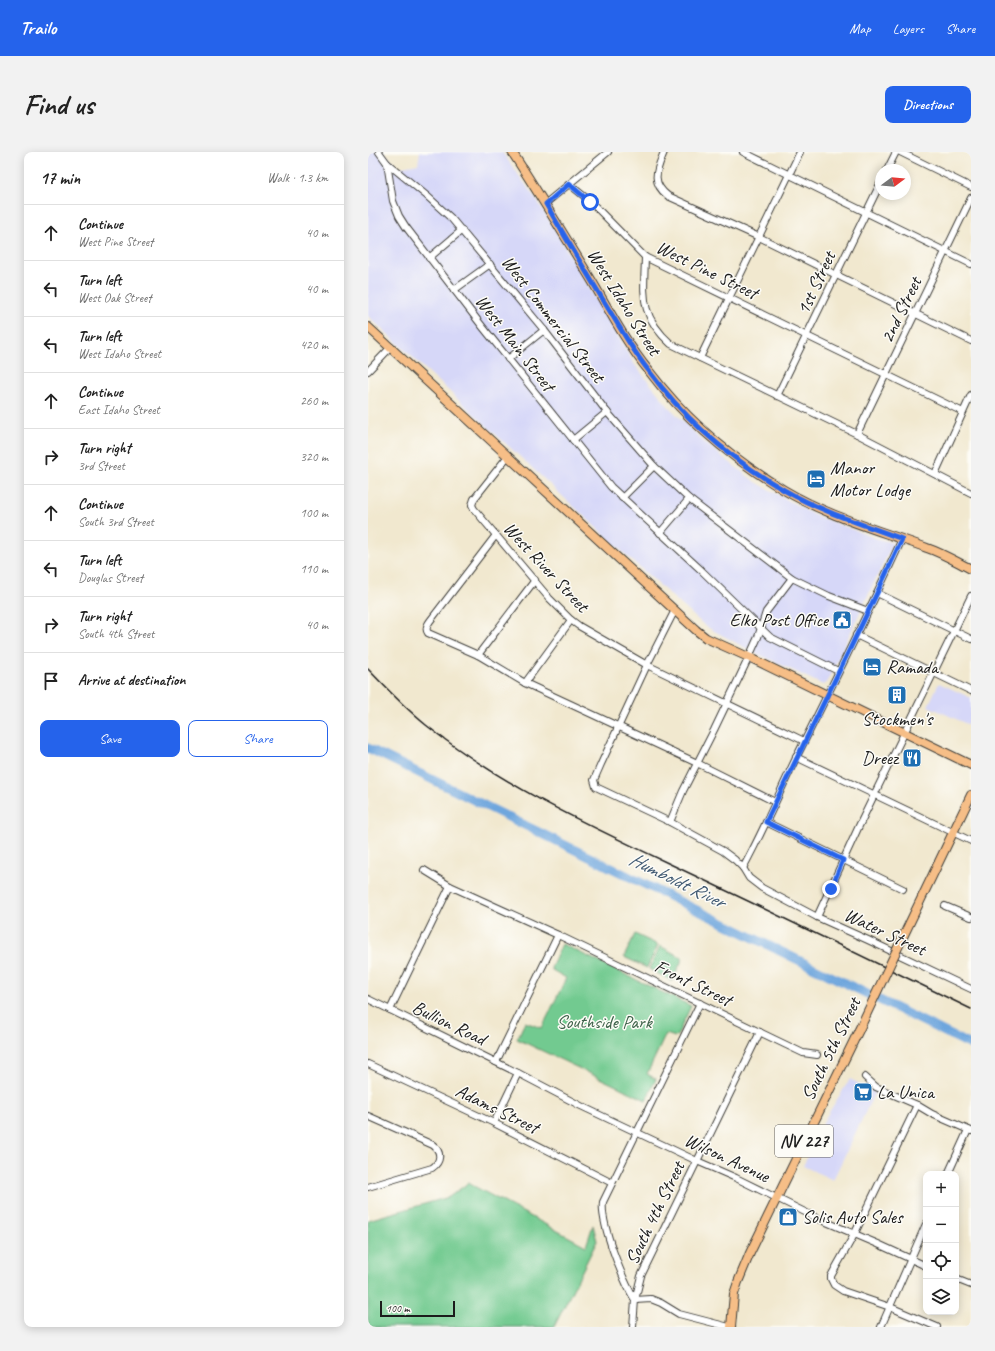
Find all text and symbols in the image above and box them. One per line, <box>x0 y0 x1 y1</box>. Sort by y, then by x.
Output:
text: Trailo <box>20 16 56 40</box>
text: Map <box>849 20 871 37</box>
text: Layers <box>893 20 924 37</box>
text: Share <box>946 20 975 37</box>
button: Directions <box>885 86 971 123</box>
text: Find us <box>24 87 94 122</box>
north arrow <box>875 164 911 200</box>
text: 17 min <box>40 168 80 189</box>
text: Walk · 1.3 km <box>267 170 328 186</box>
route start <box>581 193 599 211</box>
text: Continue <box>78 215 123 234</box>
icon: ahead <box>40 222 62 244</box>
text: 40 m <box>306 225 328 241</box>
text: West Pine Street <box>78 234 153 250</box>
street label: West Pine Street <box>652 235 764 306</box>
street label: West Idaho Street <box>582 244 667 361</box>
street label: 1st Street <box>791 246 842 318</box>
street label: West Commercial Street <box>496 251 611 389</box>
text: Turn left <box>78 271 121 290</box>
street label: 2nd Street <box>875 272 928 347</box>
icon: left <box>40 278 62 300</box>
text: 40 m <box>306 281 328 297</box>
text: West Oak Street <box>78 290 151 306</box>
street label: West Main Street <box>470 290 562 398</box>
text: Turn left <box>78 327 121 346</box>
icon: left <box>40 334 62 356</box>
text: 420 m <box>300 337 328 353</box>
text: West Idaho Street <box>78 346 161 362</box>
text: Continue <box>78 383 123 402</box>
icon: ahead <box>40 390 62 412</box>
text: 260 m <box>300 393 328 409</box>
text: East Idaho Street <box>78 402 160 418</box>
text: Turn right <box>78 439 131 458</box>
icon: right <box>40 446 62 468</box>
text: 320 m <box>300 449 328 465</box>
place label: Manor Motor Lodge <box>830 456 912 502</box>
text: 3rd Street <box>78 458 125 474</box>
hotel icon: Manor Motor Lodge <box>805 468 827 490</box>
text: Continue <box>78 495 123 514</box>
icon: ahead <box>40 502 62 524</box>
text: 100 m <box>300 505 328 521</box>
text: South 3rd Street <box>78 514 154 530</box>
street label: West River Street <box>498 517 595 618</box>
text: Turn left <box>78 551 121 570</box>
icon: left <box>40 558 62 580</box>
text: 110 m <box>300 561 328 577</box>
text: Douglas Street <box>78 570 143 586</box>
text: Turn right <box>78 607 131 626</box>
place label: Elko Post Office <box>729 608 830 632</box>
public building icon: Elko Post Office <box>831 609 853 631</box>
icon: right <box>40 614 62 636</box>
text: 40 m <box>306 617 328 633</box>
text: South 4th Street <box>78 626 154 642</box>
place label: Ramada <box>886 655 940 679</box>
hotel icon: Ramada <box>861 656 883 678</box>
icon: arrive <box>40 670 62 692</box>
text: Arrive at destination <box>78 671 185 690</box>
building icon: Stockmen's <box>886 684 908 706</box>
place label: Stockmen's <box>862 707 935 731</box>
button: Save <box>40 720 180 757</box>
button: Share <box>188 720 328 757</box>
place label: Dreez <box>862 746 900 770</box>
restaurant icon: Dreez <box>901 747 923 769</box>
water label: Humboldt River <box>625 846 732 916</box>
route end <box>822 880 840 898</box>
street label: Water Street <box>841 903 931 962</box>
street label: Front Street <box>651 954 738 1013</box>
street label: South 5th Street <box>796 992 867 1104</box>
street label: Bullion Road <box>408 995 493 1053</box>
park label: Southside Park <box>556 1010 654 1034</box>
street label: Adams Street <box>452 1079 545 1141</box>
place label: La Unica <box>877 1080 936 1104</box>
supermarket icon: La Unica <box>852 1081 874 1103</box>
road number: NV 227 <box>775 1125 833 1157</box>
street label: Wilson Avenue <box>681 1128 775 1189</box>
street label: South 4th Street <box>620 1156 691 1268</box>
map controls <box>923 1171 959 1315</box>
button: + <box>923 1171 959 1207</box>
place label: Solis Auto Sales <box>802 1205 904 1229</box>
shop icon: Solis Auto Sales <box>777 1206 799 1228</box>
button: − <box>923 1207 959 1243</box>
button: locate <box>923 1243 959 1279</box>
button: layers <box>923 1279 959 1315</box>
scale bar <box>380 1299 455 1318</box>
text: 100 m <box>386 1301 410 1315</box>

